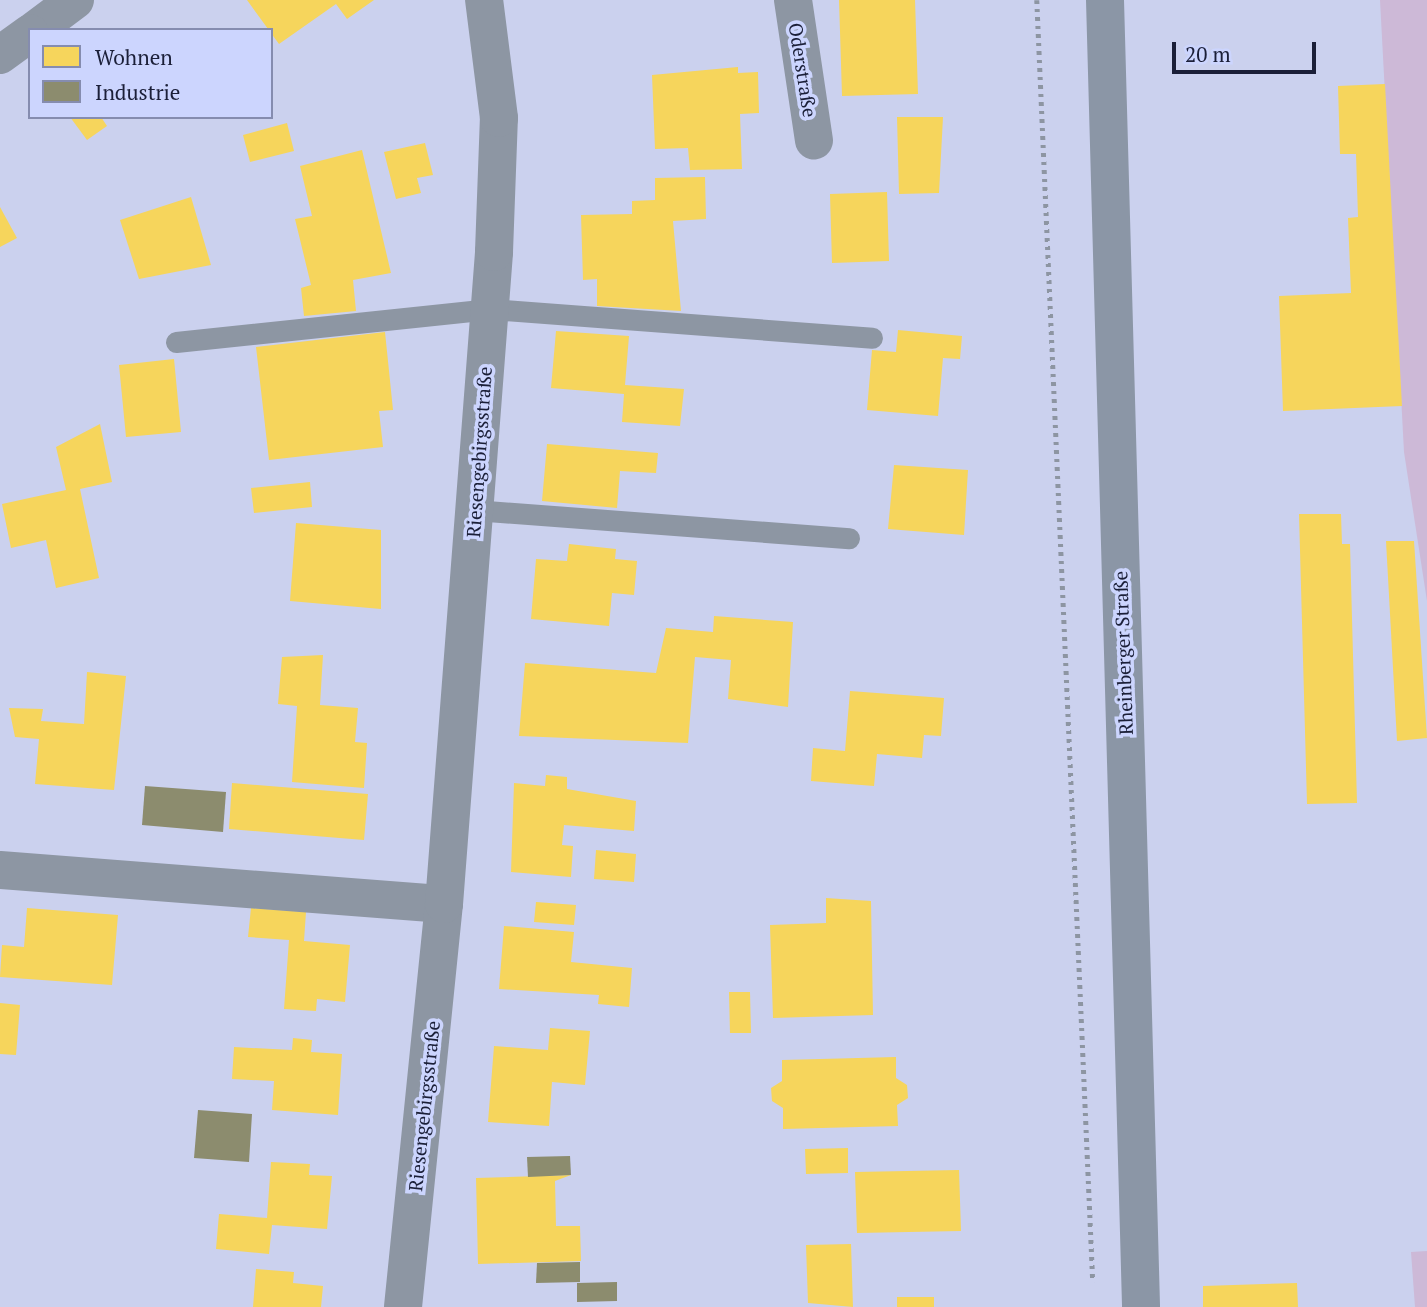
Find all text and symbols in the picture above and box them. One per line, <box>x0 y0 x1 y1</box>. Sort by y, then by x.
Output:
street label: Oderstraße <box>784 21 822 119</box>
legend <box>28 28 273 119</box>
scale bar <box>1175 28 1318 72</box>
text: 20 m <box>1185 40 1231 68</box>
text: Wohnen <box>95 43 173 71</box>
text: Industrie <box>95 78 180 106</box>
street label: Riesengebirgsstraße <box>462 366 496 538</box>
street label: Rheinberger Straße <box>1109 571 1137 735</box>
street label: Riesengebirgsstraße <box>404 1020 444 1192</box>

